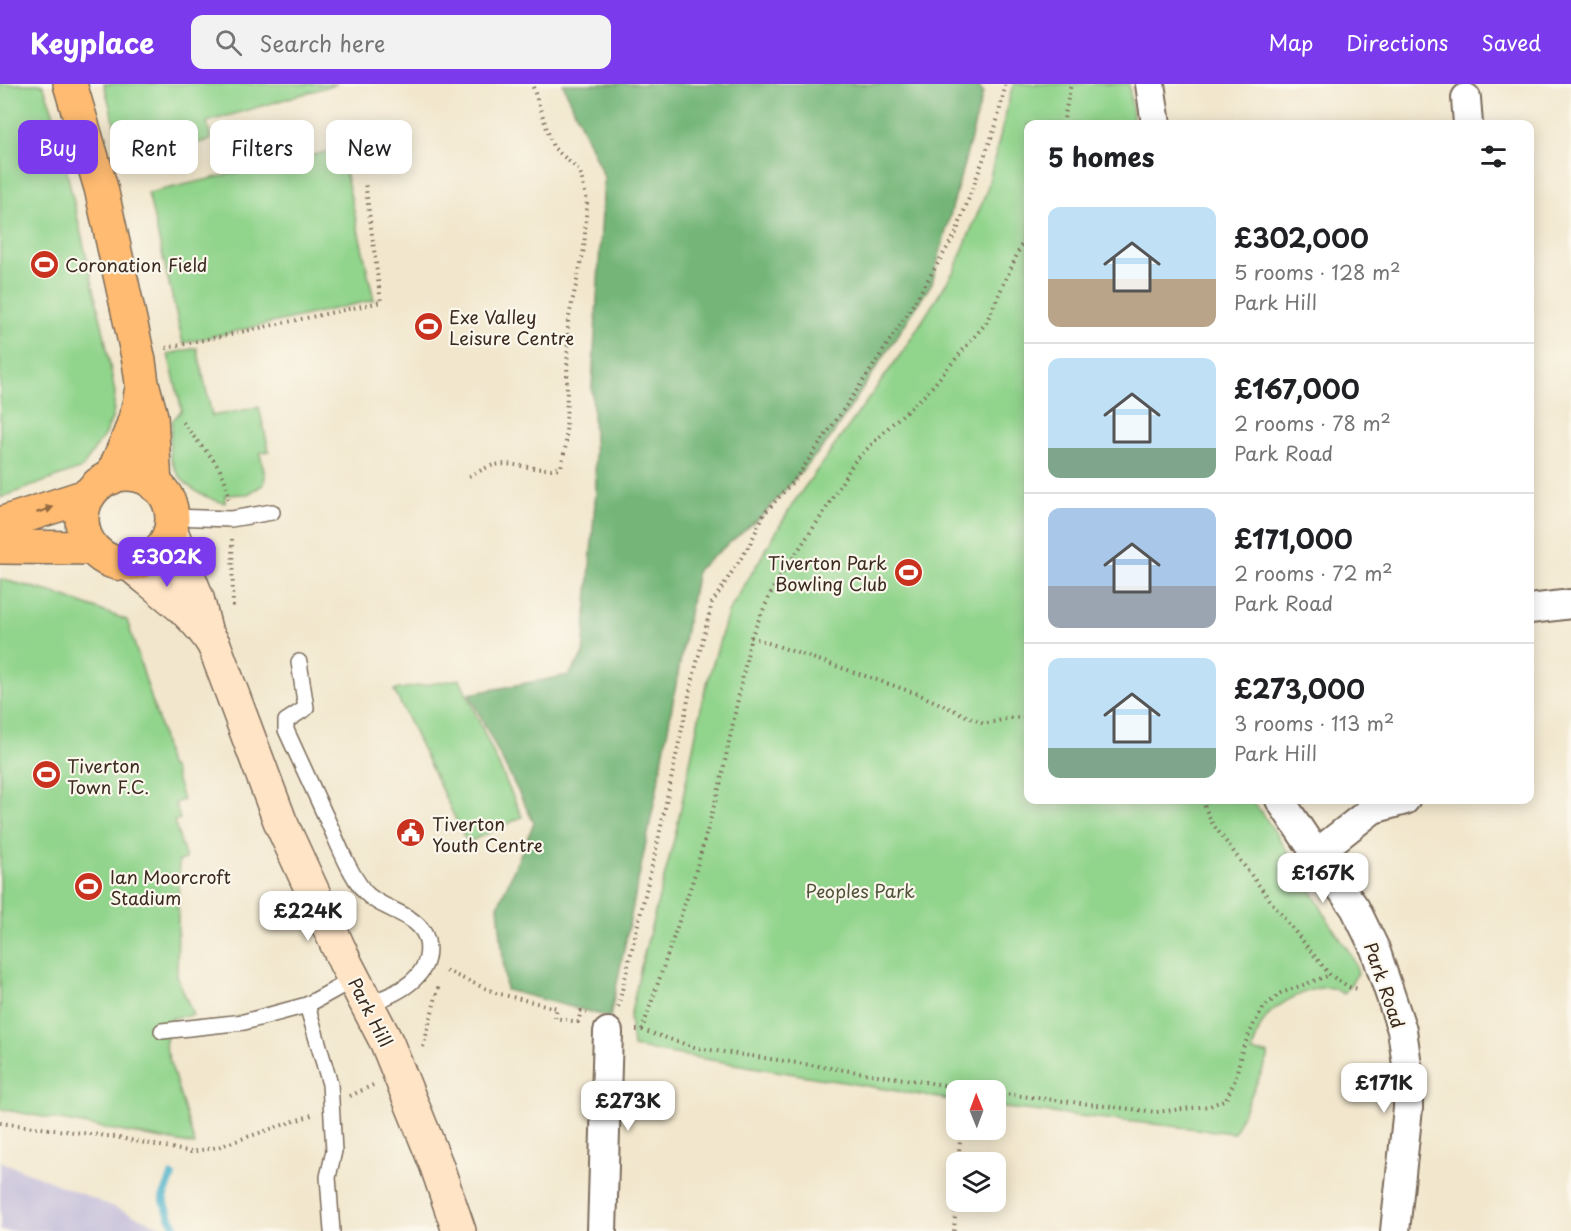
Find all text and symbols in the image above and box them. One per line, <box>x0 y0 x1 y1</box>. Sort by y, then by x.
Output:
search box <box>191 15 611 69</box>
text: Keyplace <box>30 21 155 64</box>
icon: search <box>212 26 245 59</box>
text: Search here <box>260 26 385 59</box>
text: Map <box>1268 26 1313 58</box>
text: Directions <box>1346 26 1448 58</box>
text: Saved <box>1481 26 1541 58</box>
chip: Buy <box>18 120 98 174</box>
chip: Rent <box>110 120 198 174</box>
chip: Filters <box>210 120 314 174</box>
chip: New <box>326 120 412 174</box>
text: 5 homes <box>1048 137 1154 176</box>
icon: filters <box>1477 140 1510 173</box>
text: £302,000 <box>1234 218 1369 257</box>
icon: home <box>1096 231 1168 303</box>
sports icon: Coronation Field <box>28 248 60 280</box>
place label: Coronation Field <box>65 251 207 278</box>
text: 5 rooms · 128 m² <box>1234 257 1400 287</box>
text: Park Hill <box>1234 287 1317 317</box>
place label: Exe Valley Leisure Centre <box>449 303 574 351</box>
sports icon: Exe Valley Leisure Centre <box>412 310 444 342</box>
text: £167,000 <box>1234 369 1360 408</box>
icon: home <box>1096 382 1168 454</box>
text: 2 rooms · 78 m² <box>1234 408 1391 438</box>
text: Park Road <box>1234 438 1333 468</box>
one-way arrow <box>36 505 54 514</box>
text: £171,000 <box>1234 519 1353 558</box>
icon: home <box>1096 532 1168 604</box>
pin: £302K <box>125 537 209 588</box>
text: £302K <box>132 541 202 571</box>
place label: Tiverton Park Bowling Club <box>768 549 887 597</box>
sports icon: Tiverton Park Bowling Club <box>892 556 924 588</box>
text: 2 rooms · 72 m² <box>1234 558 1393 588</box>
text: Park Road <box>1234 588 1333 618</box>
text: £273,000 <box>1234 669 1365 708</box>
icon: home <box>1096 682 1168 754</box>
text: 3 rooms · 113 m² <box>1234 708 1394 738</box>
text: Park Hill <box>1234 738 1317 768</box>
place label: Tiverton Town F.C. <box>67 752 149 800</box>
sports icon: Tiverton Town F.C. <box>30 759 62 791</box>
place label: Tiverton Youth Centre <box>432 810 543 858</box>
public building icon: Tiverton Youth Centre <box>395 817 427 849</box>
pin: £167K <box>1281 853 1365 904</box>
text: £167K <box>1291 857 1355 887</box>
place label: Ian Moorcroft Stadium <box>110 863 231 911</box>
sports icon: Ian Moorcroft Stadium <box>73 870 105 902</box>
park label: Peoples Park <box>805 877 915 904</box>
pin: £224K <box>266 891 350 942</box>
text: £224K <box>274 895 342 925</box>
street label: Park Road <box>1358 938 1412 1032</box>
street label: Park Hill <box>342 973 400 1051</box>
pin: £171K <box>1342 1063 1426 1114</box>
text: £171K <box>1355 1067 1413 1097</box>
north arrow <box>946 1080 1006 1140</box>
map controls <box>946 1080 1006 1212</box>
pin: £273K <box>586 1081 670 1132</box>
text: £273K <box>595 1085 661 1115</box>
button: layers <box>946 1152 1006 1212</box>

